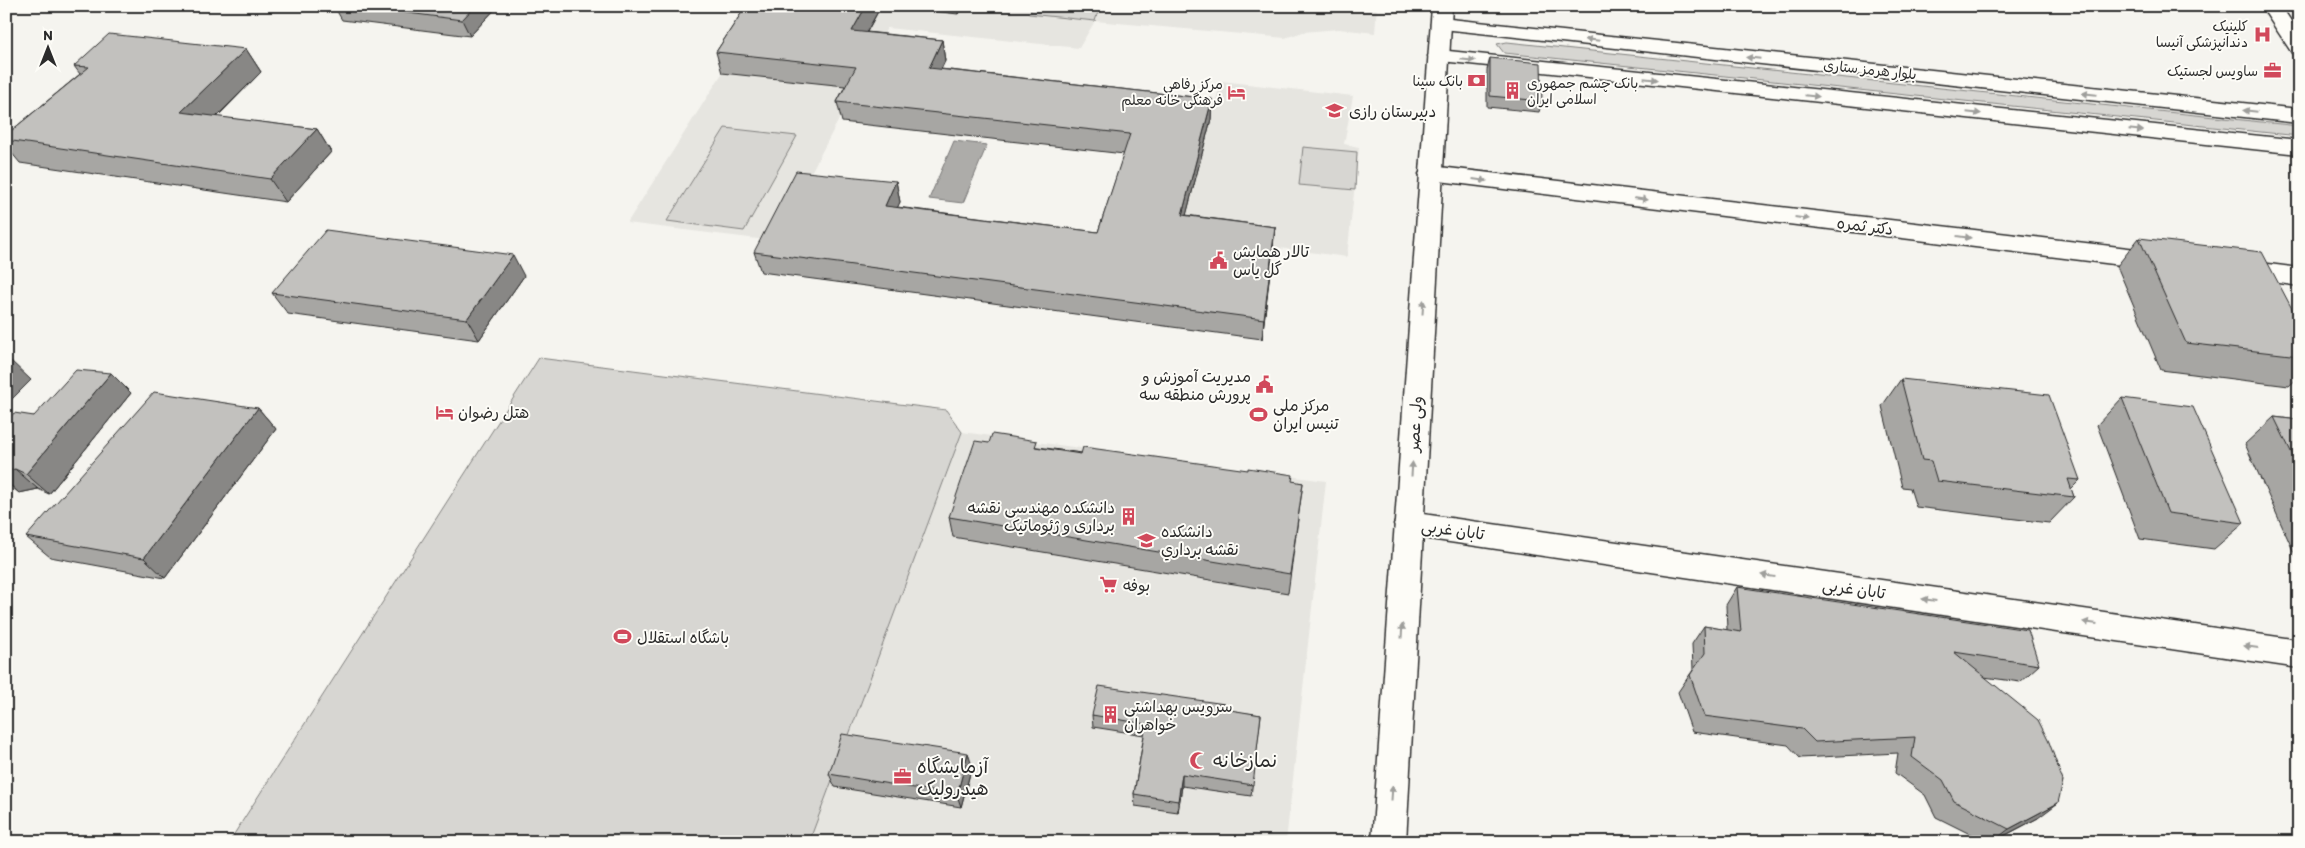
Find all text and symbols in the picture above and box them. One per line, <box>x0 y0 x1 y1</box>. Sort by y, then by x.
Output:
place label: کلینیک دندانپزشکی آنیسا <box>2156 18 2248 52</box>
north arrow <box>22 22 72 72</box>
hospital icon: کلینیک دندانپزشکی آنیسا <box>2252 24 2272 44</box>
text: N <box>43 27 53 44</box>
one-way arrow <box>1583 36 1599 44</box>
one-way arrow <box>1745 54 1761 62</box>
one-way arrow <box>1461 56 1477 64</box>
street label: بلوار هرمز ستاری <box>1823 57 1917 83</box>
office icon: ساویس لجستیک <box>2262 61 2282 81</box>
place label: ساویس لجستیک <box>2167 63 2258 81</box>
bank icon: بانک سینا <box>1467 71 1487 91</box>
place label: بانک سینا <box>1413 73 1463 90</box>
place label: بانک چشم جمهوری اسلامی ایران <box>1527 75 1638 108</box>
one-way arrow <box>1643 75 1659 83</box>
place label: مرکز رفاهی فرهنگی خانه معلم <box>1121 76 1223 111</box>
building icon: بانک چشم جمهوری اسلامی ایران <box>1503 81 1523 101</box>
hotel icon: مرکز رفاهی فرهنگی خانه معلم <box>1227 82 1247 102</box>
one-way arrow <box>2080 90 2096 98</box>
one-way arrow <box>1805 92 1821 100</box>
school or university icon: دبیرستان رازی <box>1325 101 1345 121</box>
place label: دبیرستان رازی <box>1349 102 1436 121</box>
one-way arrow <box>2242 107 2258 115</box>
one-way arrow <box>1966 109 1982 117</box>
one-way arrow <box>2128 126 2144 134</box>
one-way arrow <box>1472 176 1488 184</box>
one-way arrow <box>1633 195 1649 203</box>
street label: دکتر ثمره <box>1836 213 1894 239</box>
one-way arrow <box>1795 214 1811 222</box>
one-way arrow <box>1956 233 1972 241</box>
place label: تالار همایش گل یاس <box>1233 242 1310 279</box>
public building icon: تالار همایش گل یاس <box>1209 250 1229 270</box>
one-way arrow <box>1419 298 1427 314</box>
place label: مدیریت آموزش و پرورش منطقه سه <box>1140 367 1251 405</box>
public building icon: مدیریت آموزش و پرورش منطقه سه <box>1255 375 1275 395</box>
street label: ولی عصر <box>1403 395 1427 455</box>
place label: مرکز ملی تنیس ایران <box>1273 396 1339 433</box>
hotel icon: هتل رضوان <box>434 402 454 422</box>
place label: هتل رضوان <box>458 403 529 423</box>
sports icon: مرکز ملی تنیس ایران <box>1249 404 1269 424</box>
one-way arrow <box>1409 460 1417 476</box>
place label: دانشکده مهندسی نقشه برداری و ژئوماتیک <box>968 498 1115 536</box>
building icon: دانشکده مهندسی نقشه برداری و ژئوماتیک <box>1119 506 1139 526</box>
street label: تابان غربی <box>1420 516 1486 545</box>
place label: دانشكده نقشه برداري <box>1161 522 1239 561</box>
school or university icon: دانشكده نقشه برداري <box>1137 530 1157 550</box>
one-way arrow <box>1760 572 1776 580</box>
supermarket icon: بوفه <box>1099 575 1119 595</box>
street label: تابان غربی <box>1821 575 1887 604</box>
place label: بوفه <box>1123 576 1150 596</box>
one-way arrow <box>1921 596 1937 604</box>
one-way arrow <box>2081 619 2097 627</box>
one-way arrow <box>1398 623 1406 639</box>
sports icon: باشگاه استقلال <box>613 627 633 647</box>
place label: باشگاه استقلال <box>637 628 729 647</box>
one-way arrow <box>2242 643 2258 651</box>
place label: سرویس بهداشتی خواهران <box>1124 697 1233 735</box>
building icon: سرویس بهداشتی خواهران <box>1100 705 1120 725</box>
place label: نمازخانه <box>1213 749 1277 772</box>
mosque icon: نمازخانه <box>1189 750 1209 770</box>
place label: آزمایشگاه هیدرولیک <box>917 755 990 800</box>
office icon: آزمایشگاه هیدرولیک <box>893 767 913 787</box>
one-way arrow <box>1388 785 1396 801</box>

